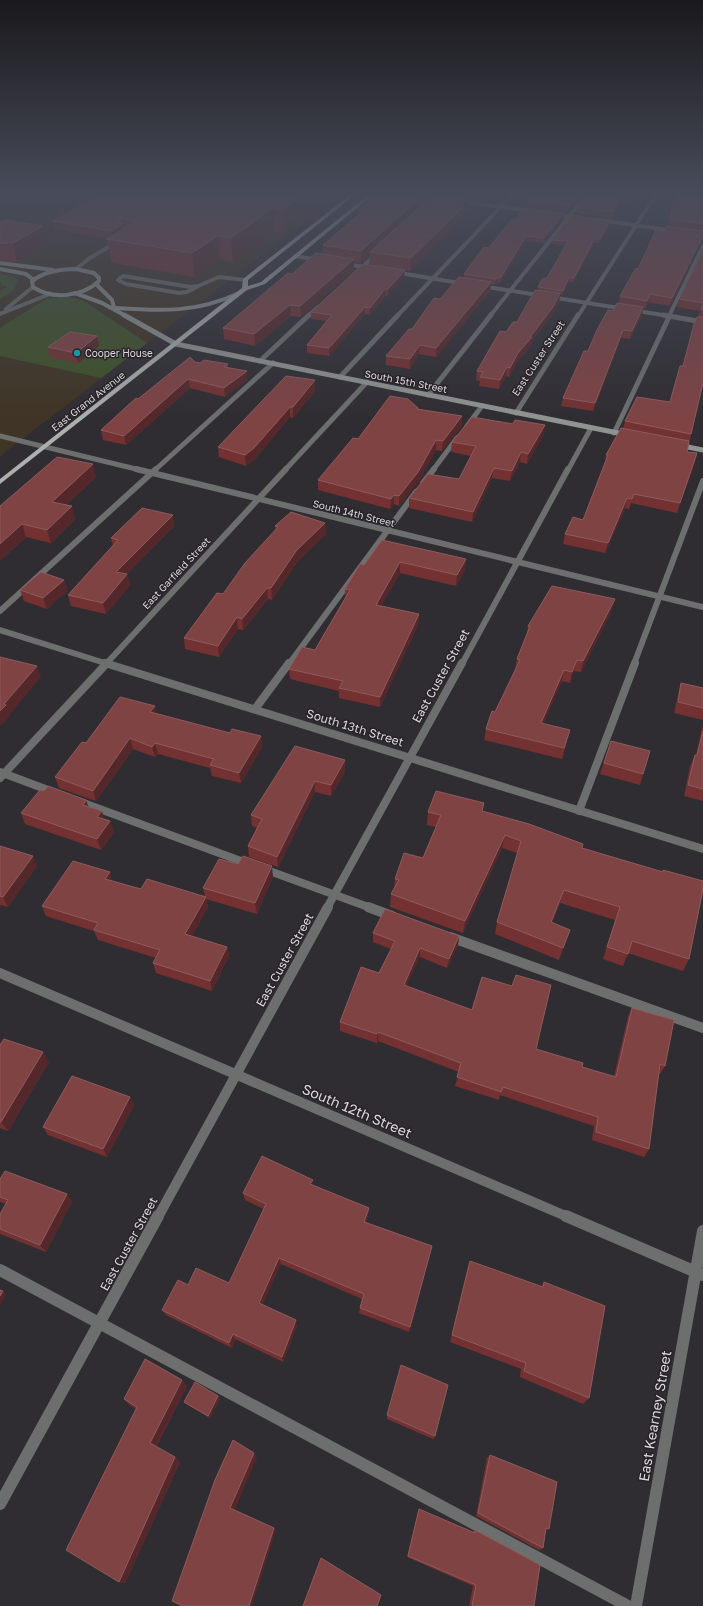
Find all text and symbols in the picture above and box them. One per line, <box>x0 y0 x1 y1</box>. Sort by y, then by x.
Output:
street label: East Custer Street <box>509 318 567 398</box>
place label: Cooper House <box>85 347 153 359</box>
marker: Cooper House <box>72 348 82 358</box>
street label: South 15th Street <box>364 367 448 395</box>
street label: East Grand Avenue <box>49 368 127 433</box>
street label: South 14th Street <box>312 497 396 529</box>
street label: East Garfield Street <box>140 535 212 611</box>
street label: East Custer Street <box>409 626 473 725</box>
street label: South 13th Street <box>305 706 406 749</box>
street label: East Custer Street <box>253 910 317 1009</box>
street label: South 12th Street <box>300 1080 415 1141</box>
street label: East Custer Street <box>97 1194 161 1293</box>
street label: East Kearney Street <box>635 1349 674 1483</box>

